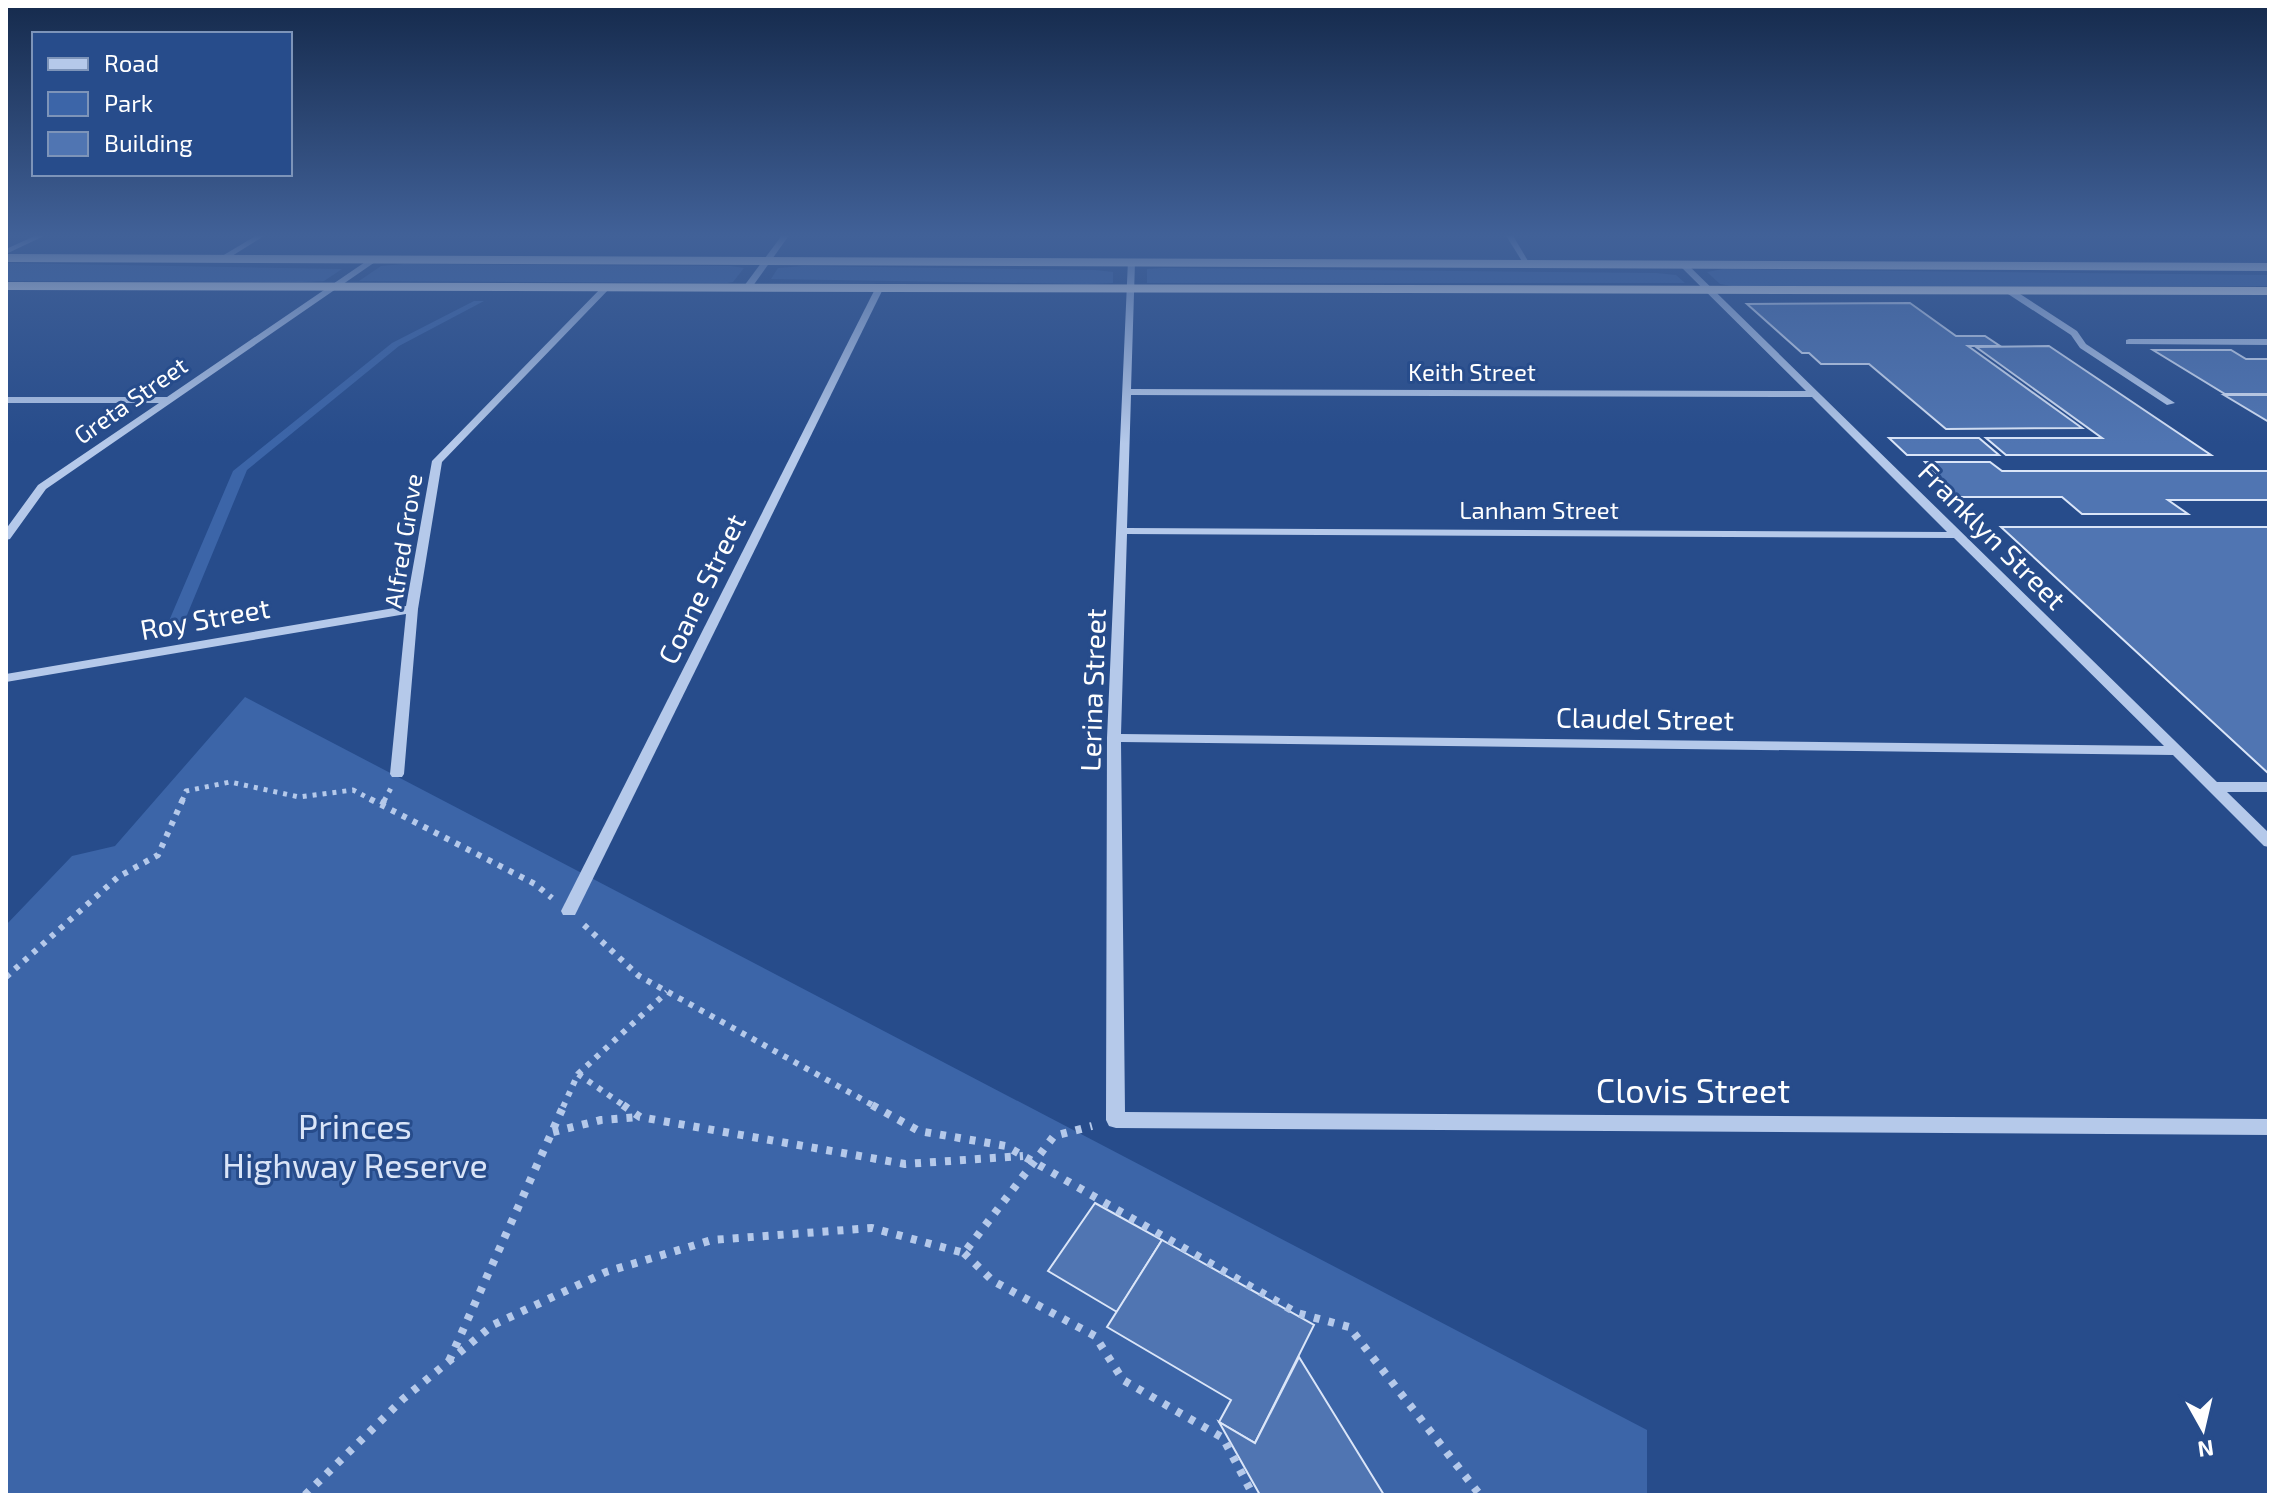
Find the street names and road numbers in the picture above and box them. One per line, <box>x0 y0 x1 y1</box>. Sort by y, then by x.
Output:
street label: Greta Street <box>68 350 192 449</box>
street label: Keith Street <box>1408 357 1536 386</box>
street label: Franklyn Street <box>1912 454 2074 616</box>
street label: Alfred Grove <box>378 471 427 610</box>
street label: Lanham Street <box>1459 495 1619 524</box>
street label: Coane Street <box>650 508 752 669</box>
street label: Roy Street <box>137 590 272 646</box>
street label: Lerina Street <box>1072 608 1112 772</box>
street label: Claudel Street <box>1556 699 1734 737</box>
street label: Clovis Street <box>1596 1069 1790 1110</box>

